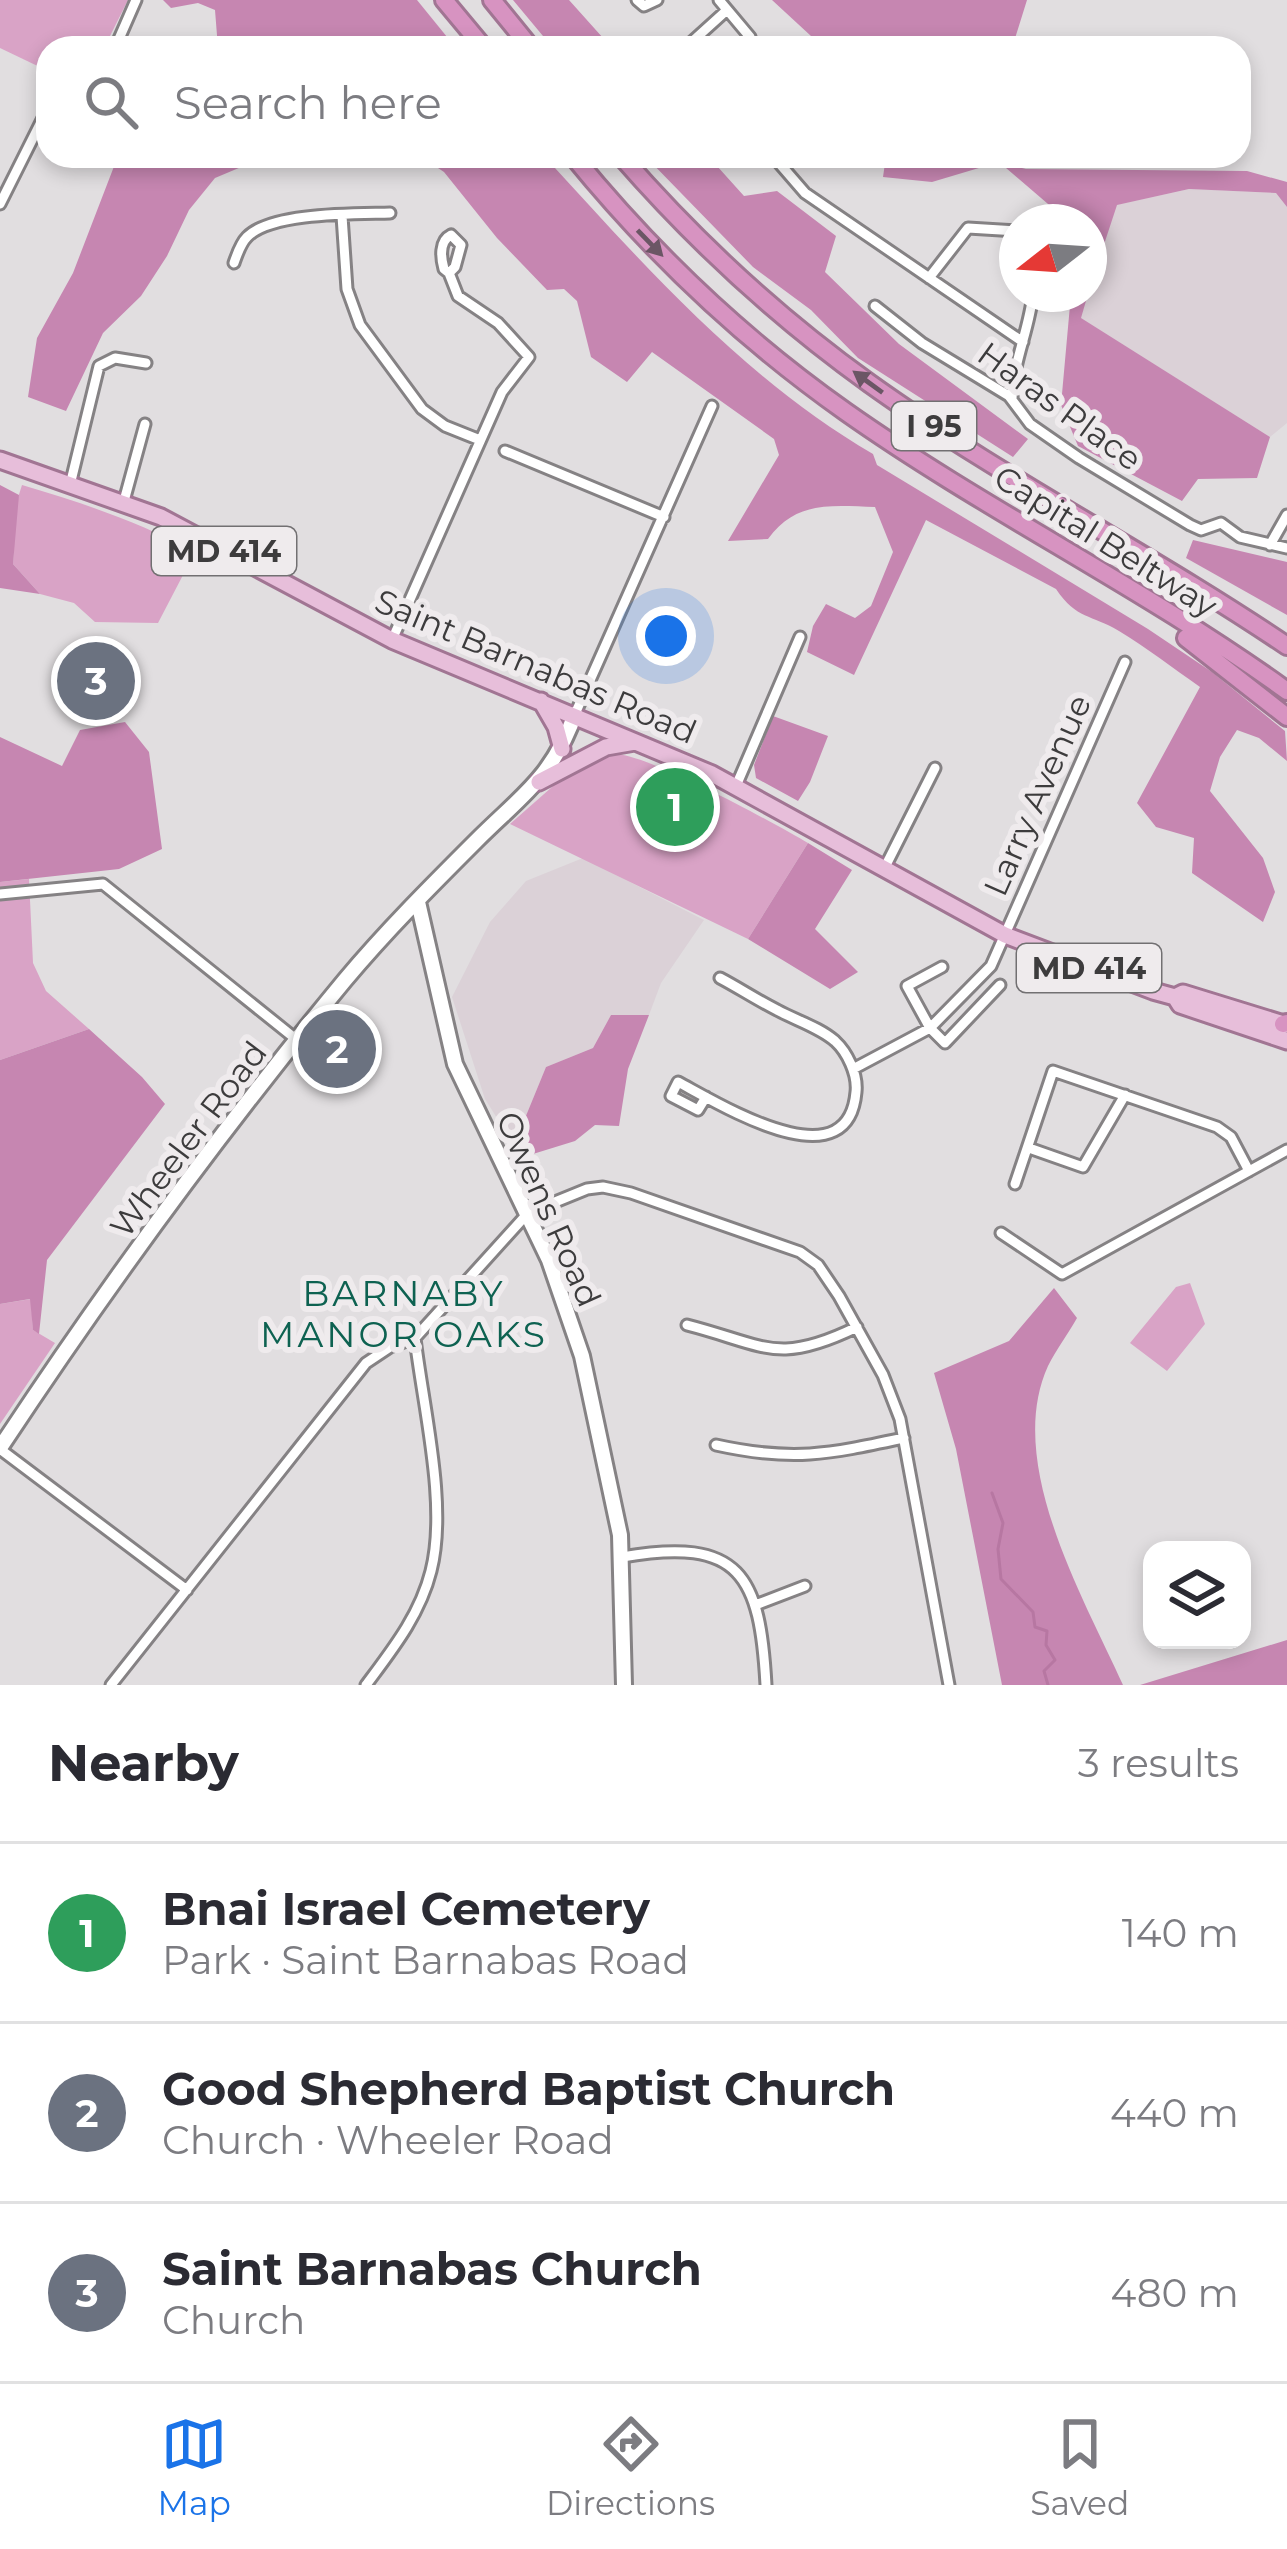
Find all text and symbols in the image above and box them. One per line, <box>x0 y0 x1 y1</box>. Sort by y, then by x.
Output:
search box <box>36 36 1251 168</box>
icon: search <box>78 69 144 135</box>
text: Search here <box>174 75 442 130</box>
north arrow <box>999 204 1107 312</box>
one-way arrow <box>636 228 664 257</box>
street label: Haras Place <box>970 333 1150 479</box>
one-way arrow <box>852 371 884 394</box>
road number: I 95 <box>892 402 976 450</box>
street label: Capital Beltway <box>987 457 1225 626</box>
road number: MD 414 <box>152 527 296 575</box>
street label: Saint Barnabas Road <box>369 580 703 752</box>
your location <box>636 606 696 666</box>
pin: 3 <box>57 636 135 726</box>
street label: Larry Avenue <box>975 688 1099 902</box>
pin: 1 <box>636 762 714 852</box>
road number: MD 414 <box>1017 944 1161 992</box>
pin: 2 <box>298 1004 376 1094</box>
street label: Wheeler Road <box>101 1033 275 1245</box>
street label: Owens Road <box>488 1105 610 1313</box>
district label: BARNABY MANOR OAKS <box>260 1271 548 1356</box>
map controls <box>1143 1541 1251 1649</box>
button: layers <box>1143 1541 1251 1649</box>
text: Nearby <box>48 1732 239 1794</box>
text: 3 results <box>1078 1739 1239 1787</box>
text: Bnai Israel Cemetery <box>162 1881 650 1936</box>
text: 1 <box>79 1909 95 1957</box>
text: 140 m <box>1122 1909 1239 1957</box>
text: Park · Saint Barnabas Road <box>162 1936 689 1984</box>
text: Good Shepherd Baptist Church <box>162 2061 895 2116</box>
text: 2 <box>75 2089 99 2137</box>
text: 440 m <box>1110 2089 1239 2137</box>
text: Church · Wheeler Road <box>162 2116 614 2164</box>
text: Saint Barnabas Church <box>162 2241 702 2296</box>
text: 3 <box>75 2269 99 2317</box>
text: 480 m <box>1111 2269 1239 2317</box>
text: Church <box>162 2296 305 2344</box>
tab: Map <box>158 2411 231 2523</box>
tab: Directions <box>546 2411 715 2523</box>
tab: Saved <box>1030 2411 1129 2523</box>

